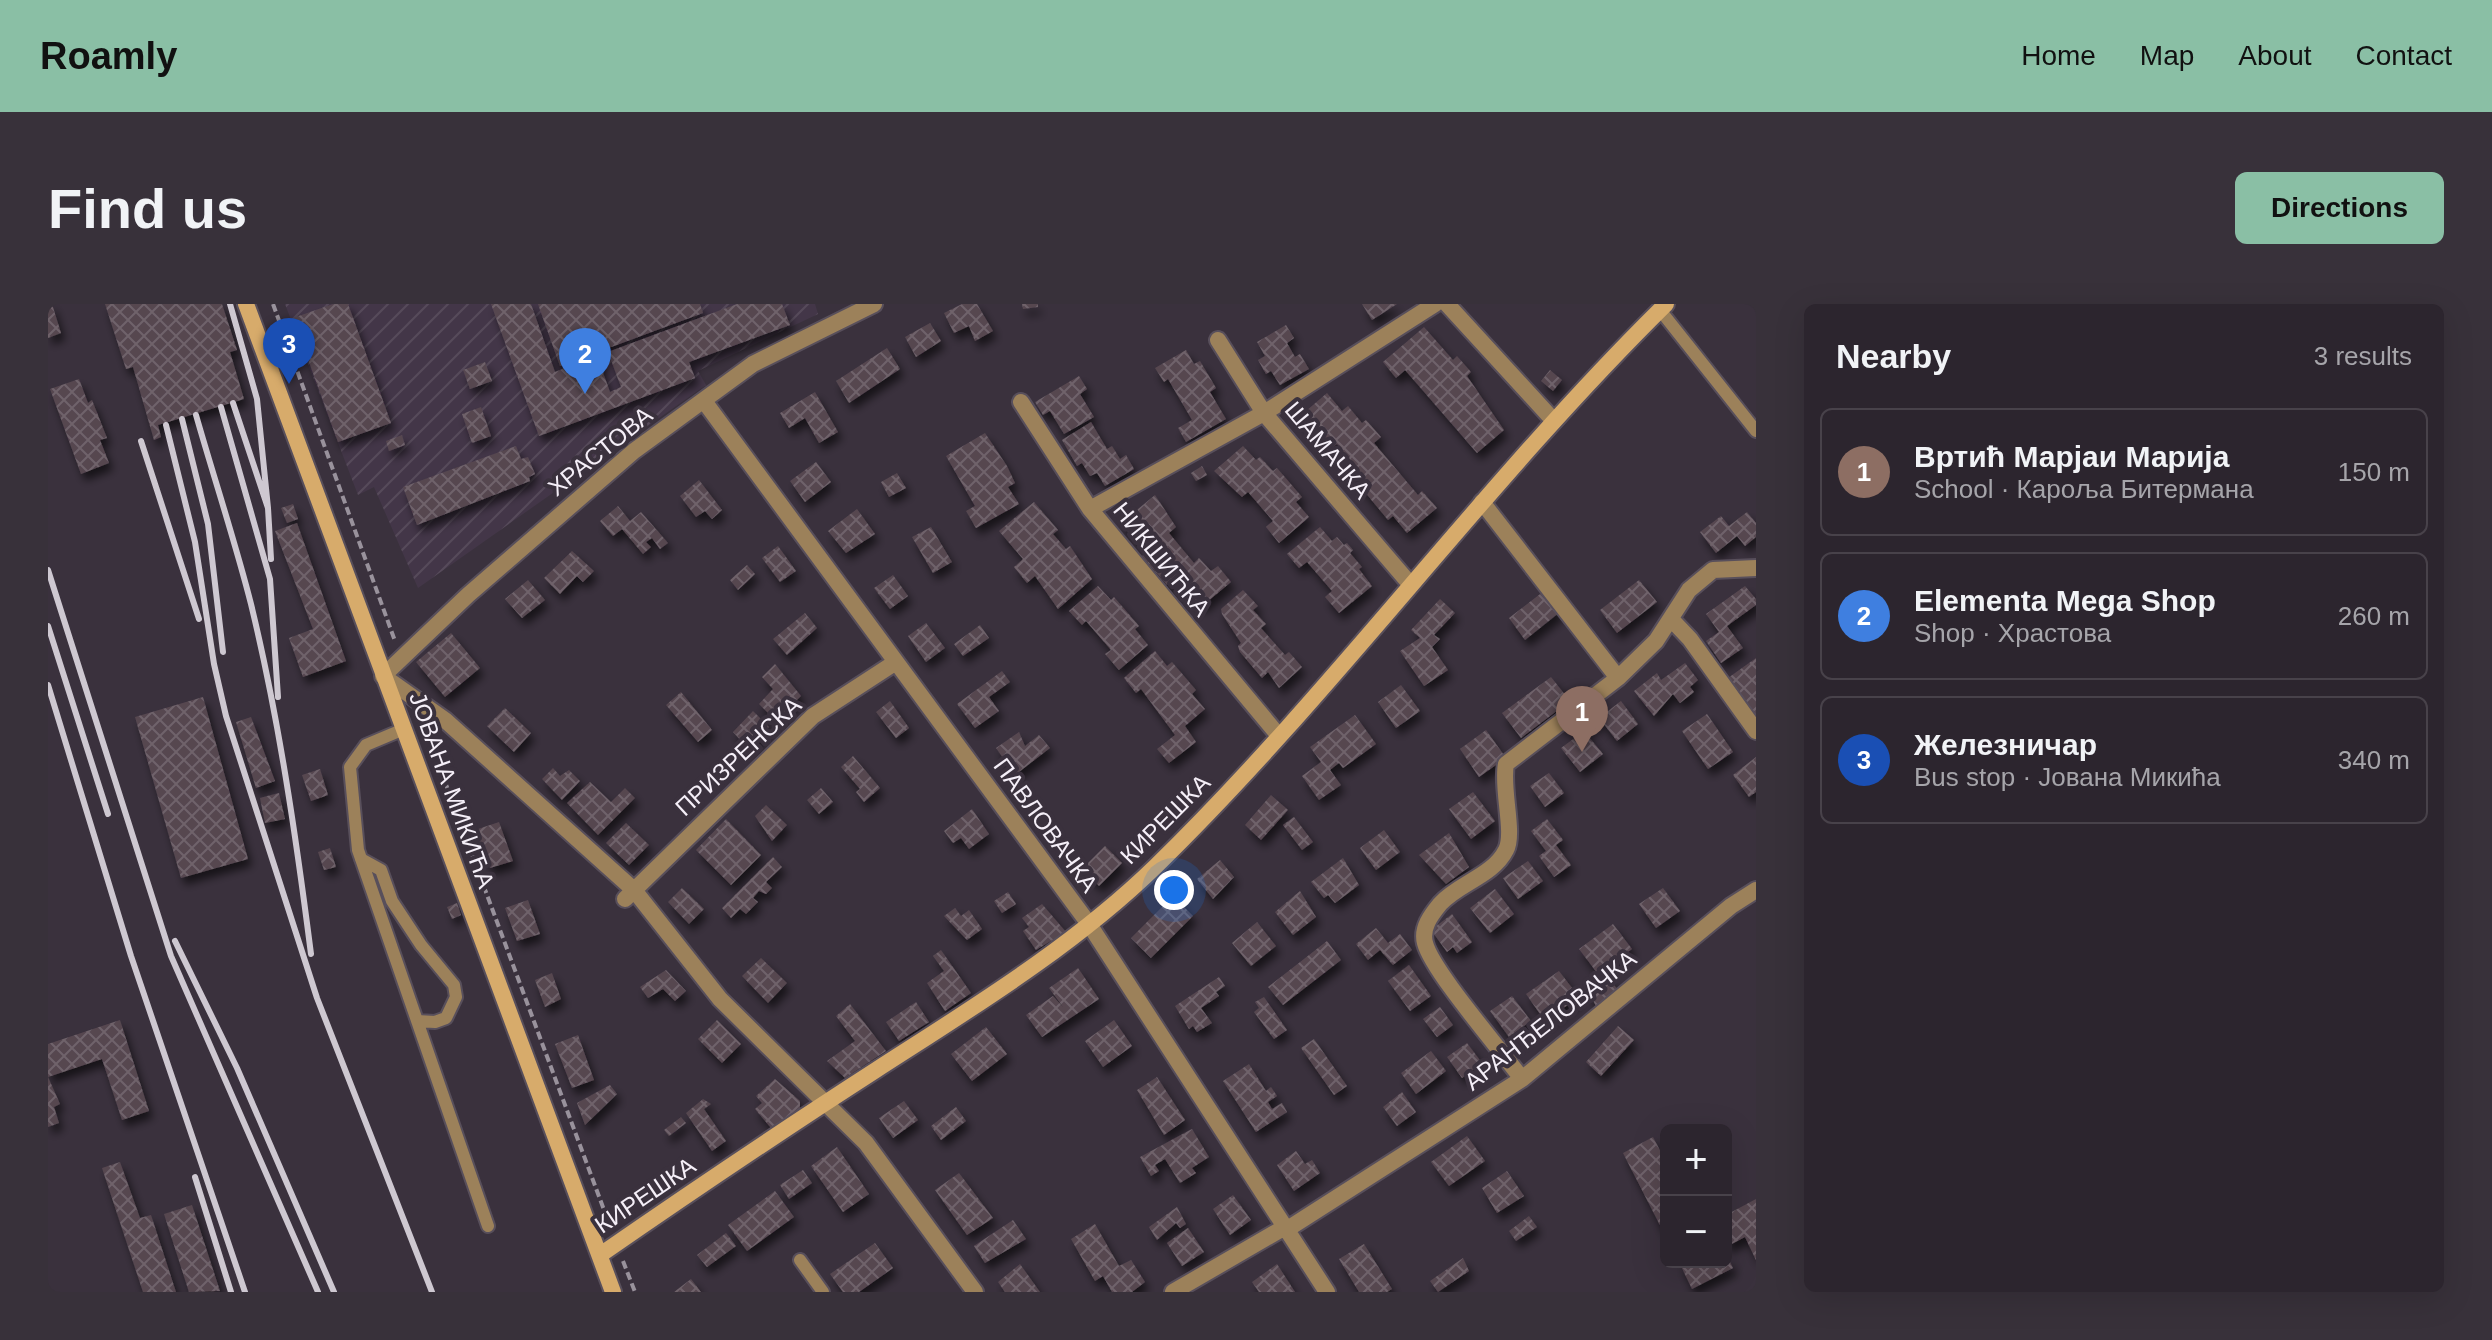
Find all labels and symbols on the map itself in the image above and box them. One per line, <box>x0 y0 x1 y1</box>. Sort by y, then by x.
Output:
pin: 3 <box>263 318 315 384</box>
pin: 2 <box>559 328 611 394</box>
street label: ШАМАЧКА <box>1280 396 1376 504</box>
street label: ХРАСТОВА <box>543 401 657 501</box>
street label: НИКШИЋКА <box>1108 497 1216 621</box>
pin: 1 <box>1556 686 1608 752</box>
street label: ЈОВАНА МИКИЋА <box>404 688 500 892</box>
street label: ПРИЗРЕНСКА <box>670 691 806 821</box>
street label: ПАВЛОВАЧКА <box>988 753 1104 897</box>
street label: КИРЕШКА <box>1115 769 1215 869</box>
your location <box>1154 870 1194 910</box>
street label: АРАНЂЕЛОВАЧКА <box>1459 945 1641 1095</box>
street label: КИРЕШКА <box>590 1152 700 1238</box>

